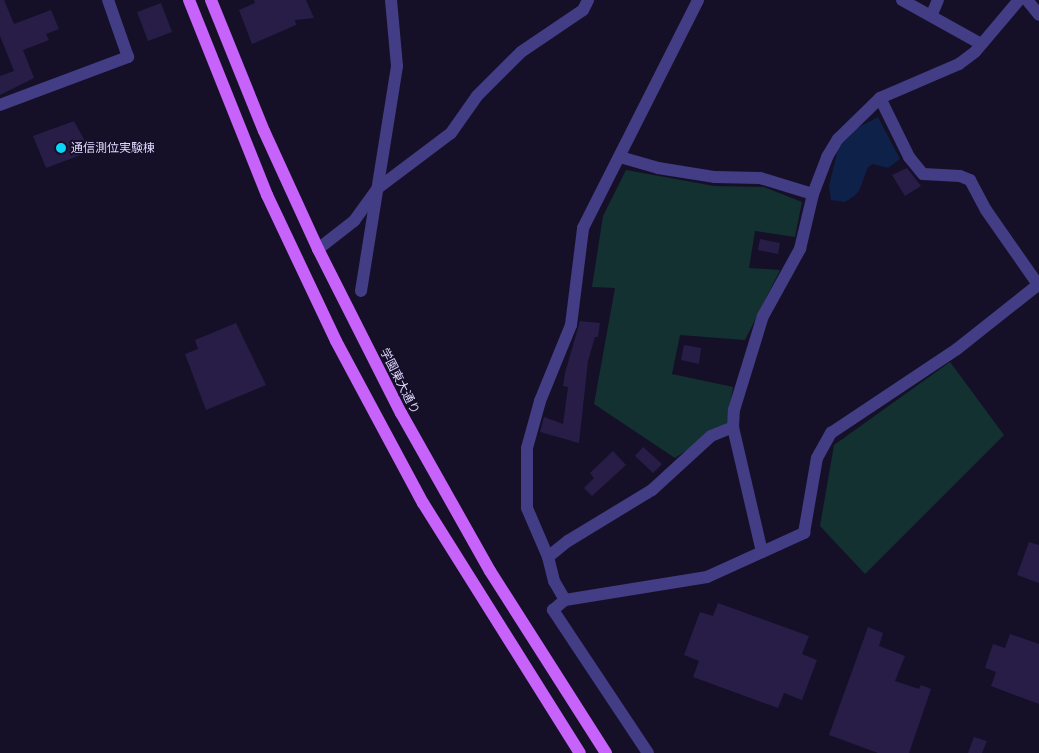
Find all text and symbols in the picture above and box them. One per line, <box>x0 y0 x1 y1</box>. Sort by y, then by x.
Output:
place label: 通信測位実験棟 <box>71 141 155 155</box>
marker: 通信測位実験棟 <box>55 142 67 154</box>
street label: 学園東大通り <box>377 346 423 416</box>

